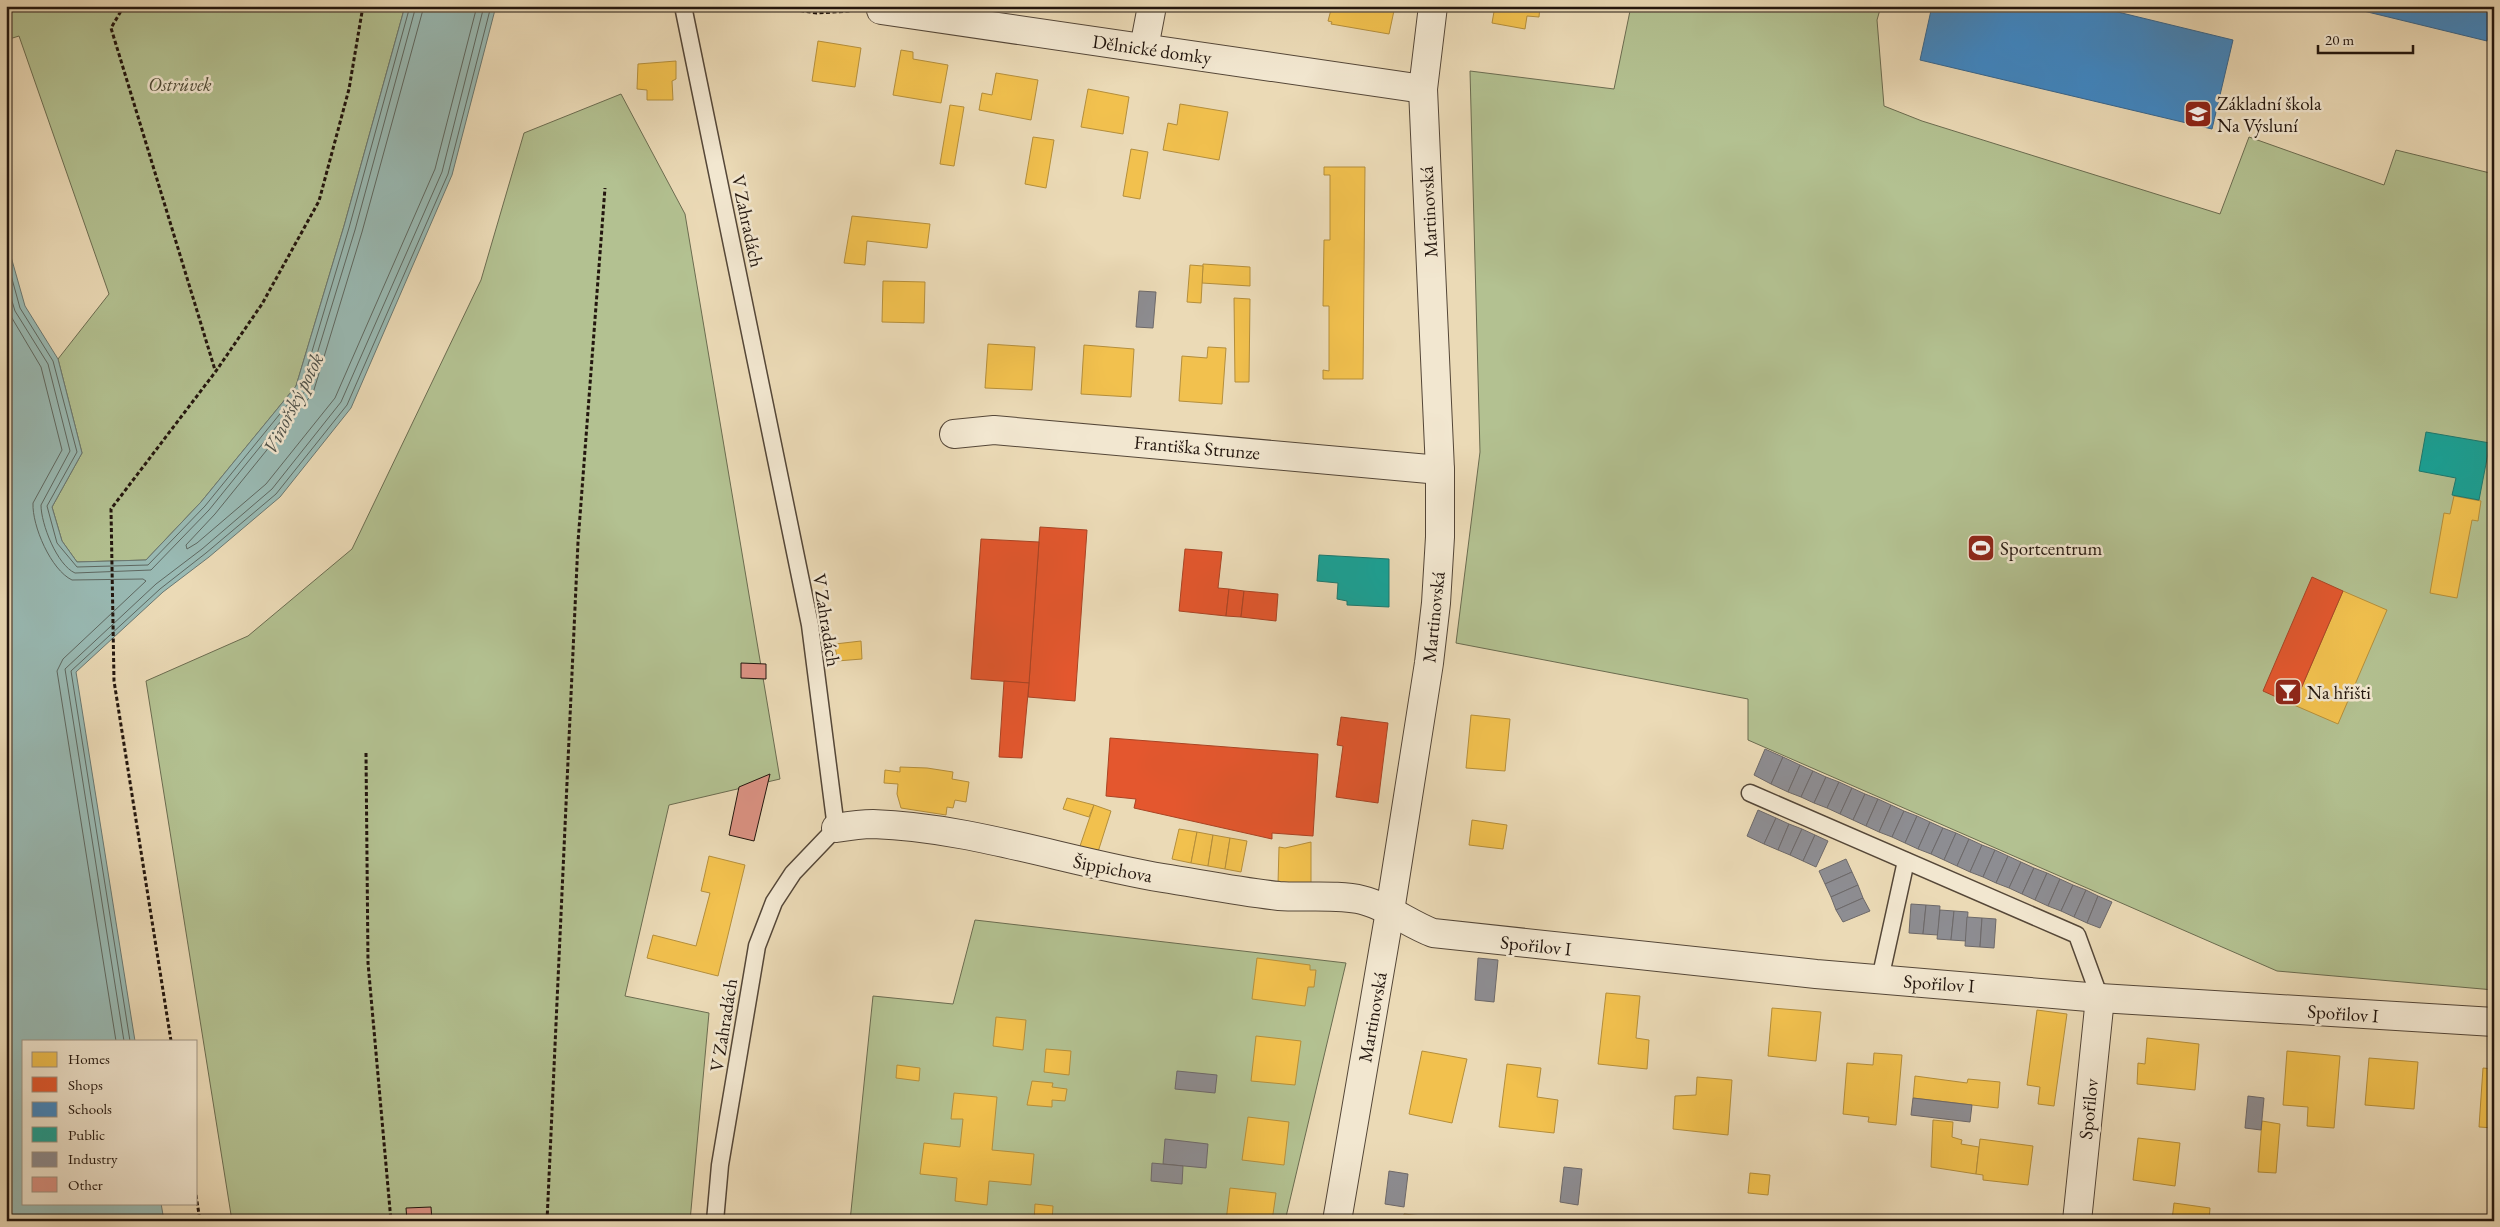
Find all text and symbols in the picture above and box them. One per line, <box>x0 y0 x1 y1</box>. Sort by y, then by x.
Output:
scale bar <box>2318 22 2412 54</box>
street label: Dělnické domky <box>1091 29 1214 70</box>
text: 20 m <box>2325 30 2354 49</box>
park label: Ostrůvek <box>148 72 212 97</box>
place label: Základní škola Na Výsluní <box>2217 91 2322 138</box>
school or university icon: Základní škola Na Výsluní <box>2183 99 2213 129</box>
street label: Martinovská <box>1414 165 1443 258</box>
street label: V Zahradách <box>726 173 770 270</box>
water label: Vinořský potok <box>257 348 329 458</box>
street label: Františka Strunze <box>1133 430 1261 465</box>
sports icon: Sportcentrum <box>1966 533 1996 563</box>
place label: Sportcentrum <box>2000 536 2103 561</box>
street label: Martinovská <box>1416 570 1451 664</box>
street label: V Zahradách <box>807 572 846 669</box>
bar icon: Na hřišti <box>2273 677 2303 707</box>
place label: Na hřišti <box>2307 680 2371 705</box>
street label: Šippichova <box>1071 849 1155 888</box>
street label: Spořilov I <box>1499 929 1573 962</box>
street label: Spořilov I <box>1902 969 1976 998</box>
street label: Martinovská <box>1352 970 1393 1064</box>
street label: V Zahradách <box>704 976 743 1073</box>
street label: Spořilov I <box>2306 999 2380 1028</box>
legend <box>22 1040 198 1204</box>
text: Homes <box>68 1049 110 1068</box>
text: Shops <box>68 1075 103 1094</box>
street label: Spořilov <box>2073 1077 2104 1141</box>
text: Schools <box>68 1099 112 1118</box>
text: Public <box>68 1125 105 1144</box>
text: Industry <box>68 1149 118 1168</box>
text: Other <box>68 1175 103 1194</box>

